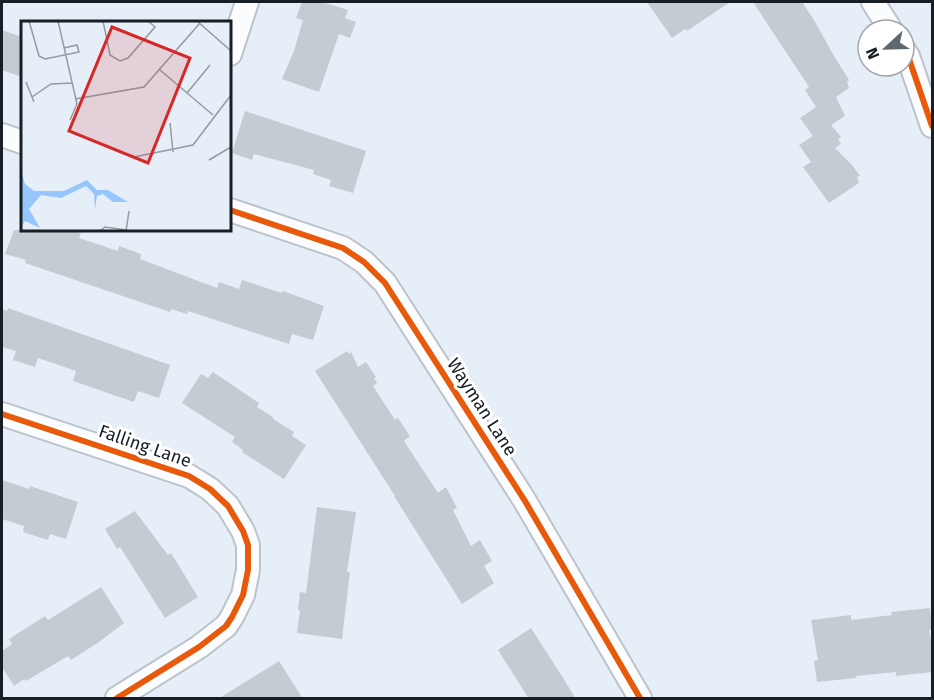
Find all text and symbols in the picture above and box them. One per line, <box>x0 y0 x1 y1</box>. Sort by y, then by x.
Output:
north arrow <box>856 18 916 78</box>
inset map <box>21 21 231 231</box>
text: N <box>862 45 883 62</box>
street label: Wayman Lane <box>442 354 522 460</box>
street label: Falling Lane <box>96 420 194 472</box>

